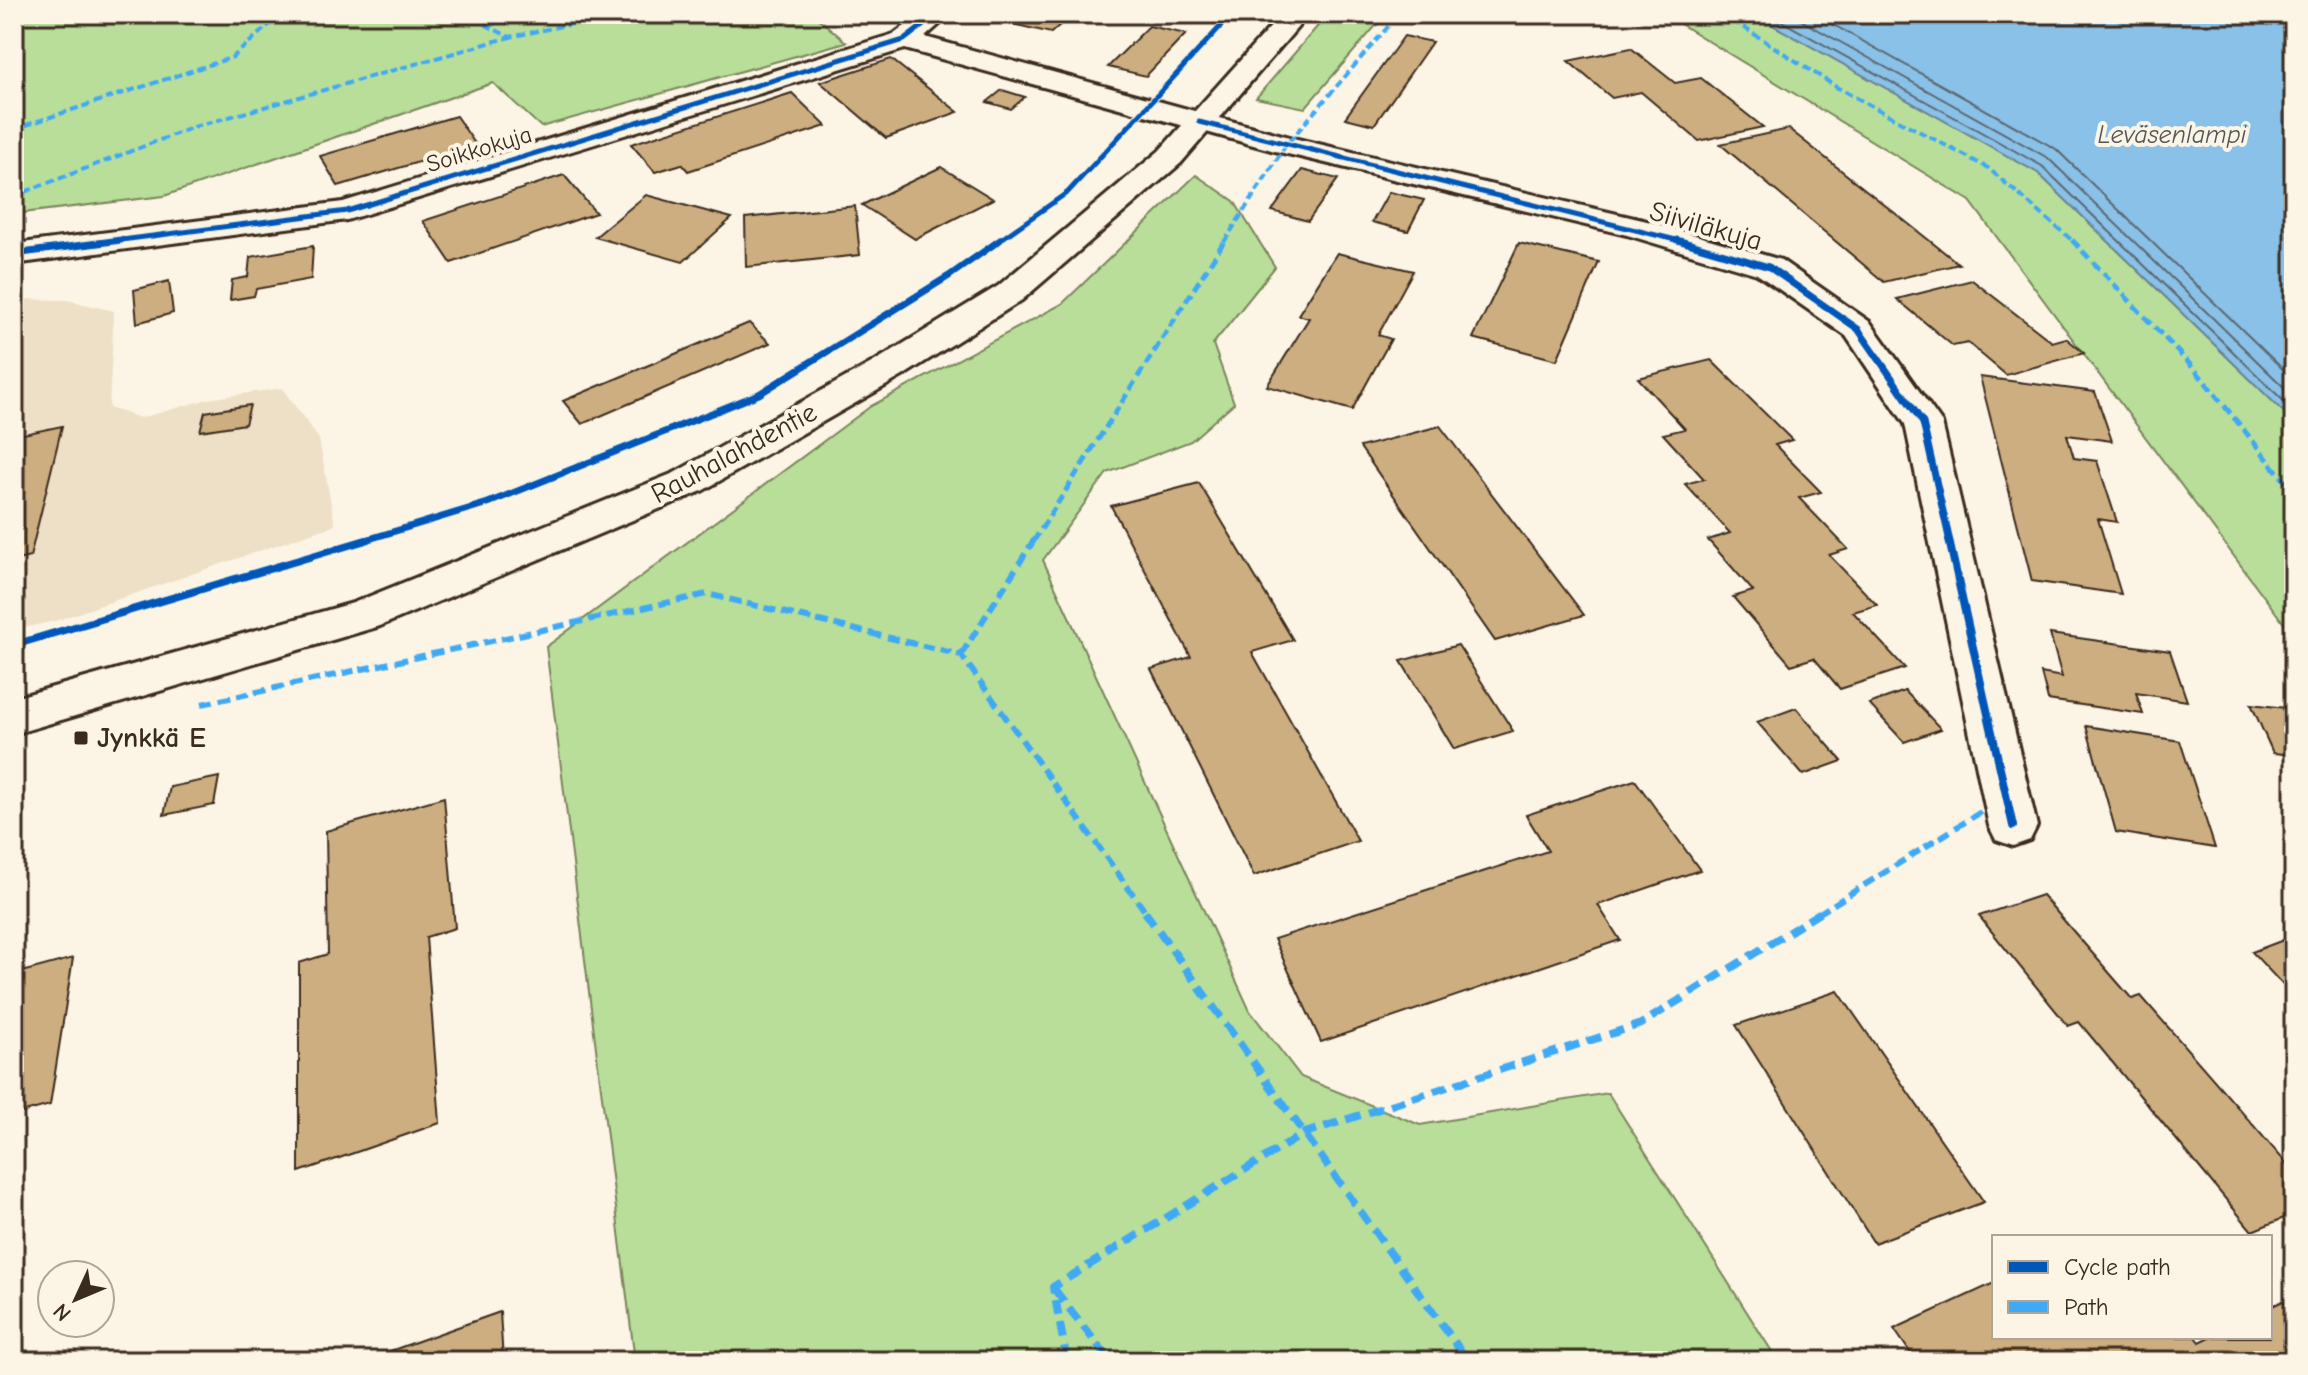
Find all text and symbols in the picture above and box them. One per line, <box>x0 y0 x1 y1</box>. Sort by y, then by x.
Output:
street label: Soikkokuja <box>423 120 535 178</box>
water label: Leväsenlampi <box>2098 120 2248 150</box>
street label: Siiviläkuja <box>1646 195 1766 257</box>
street label: Rauhalahdentie <box>646 396 822 510</box>
place label: Jynkkä E <box>97 722 206 754</box>
marker: Jynkkä E <box>72 729 90 747</box>
legend <box>1992 1235 2272 1339</box>
text: Cycle path <box>2064 1253 2171 1281</box>
north arrow <box>36 1259 116 1339</box>
text: Path <box>2064 1293 2109 1321</box>
text: N <box>48 1298 77 1326</box>

